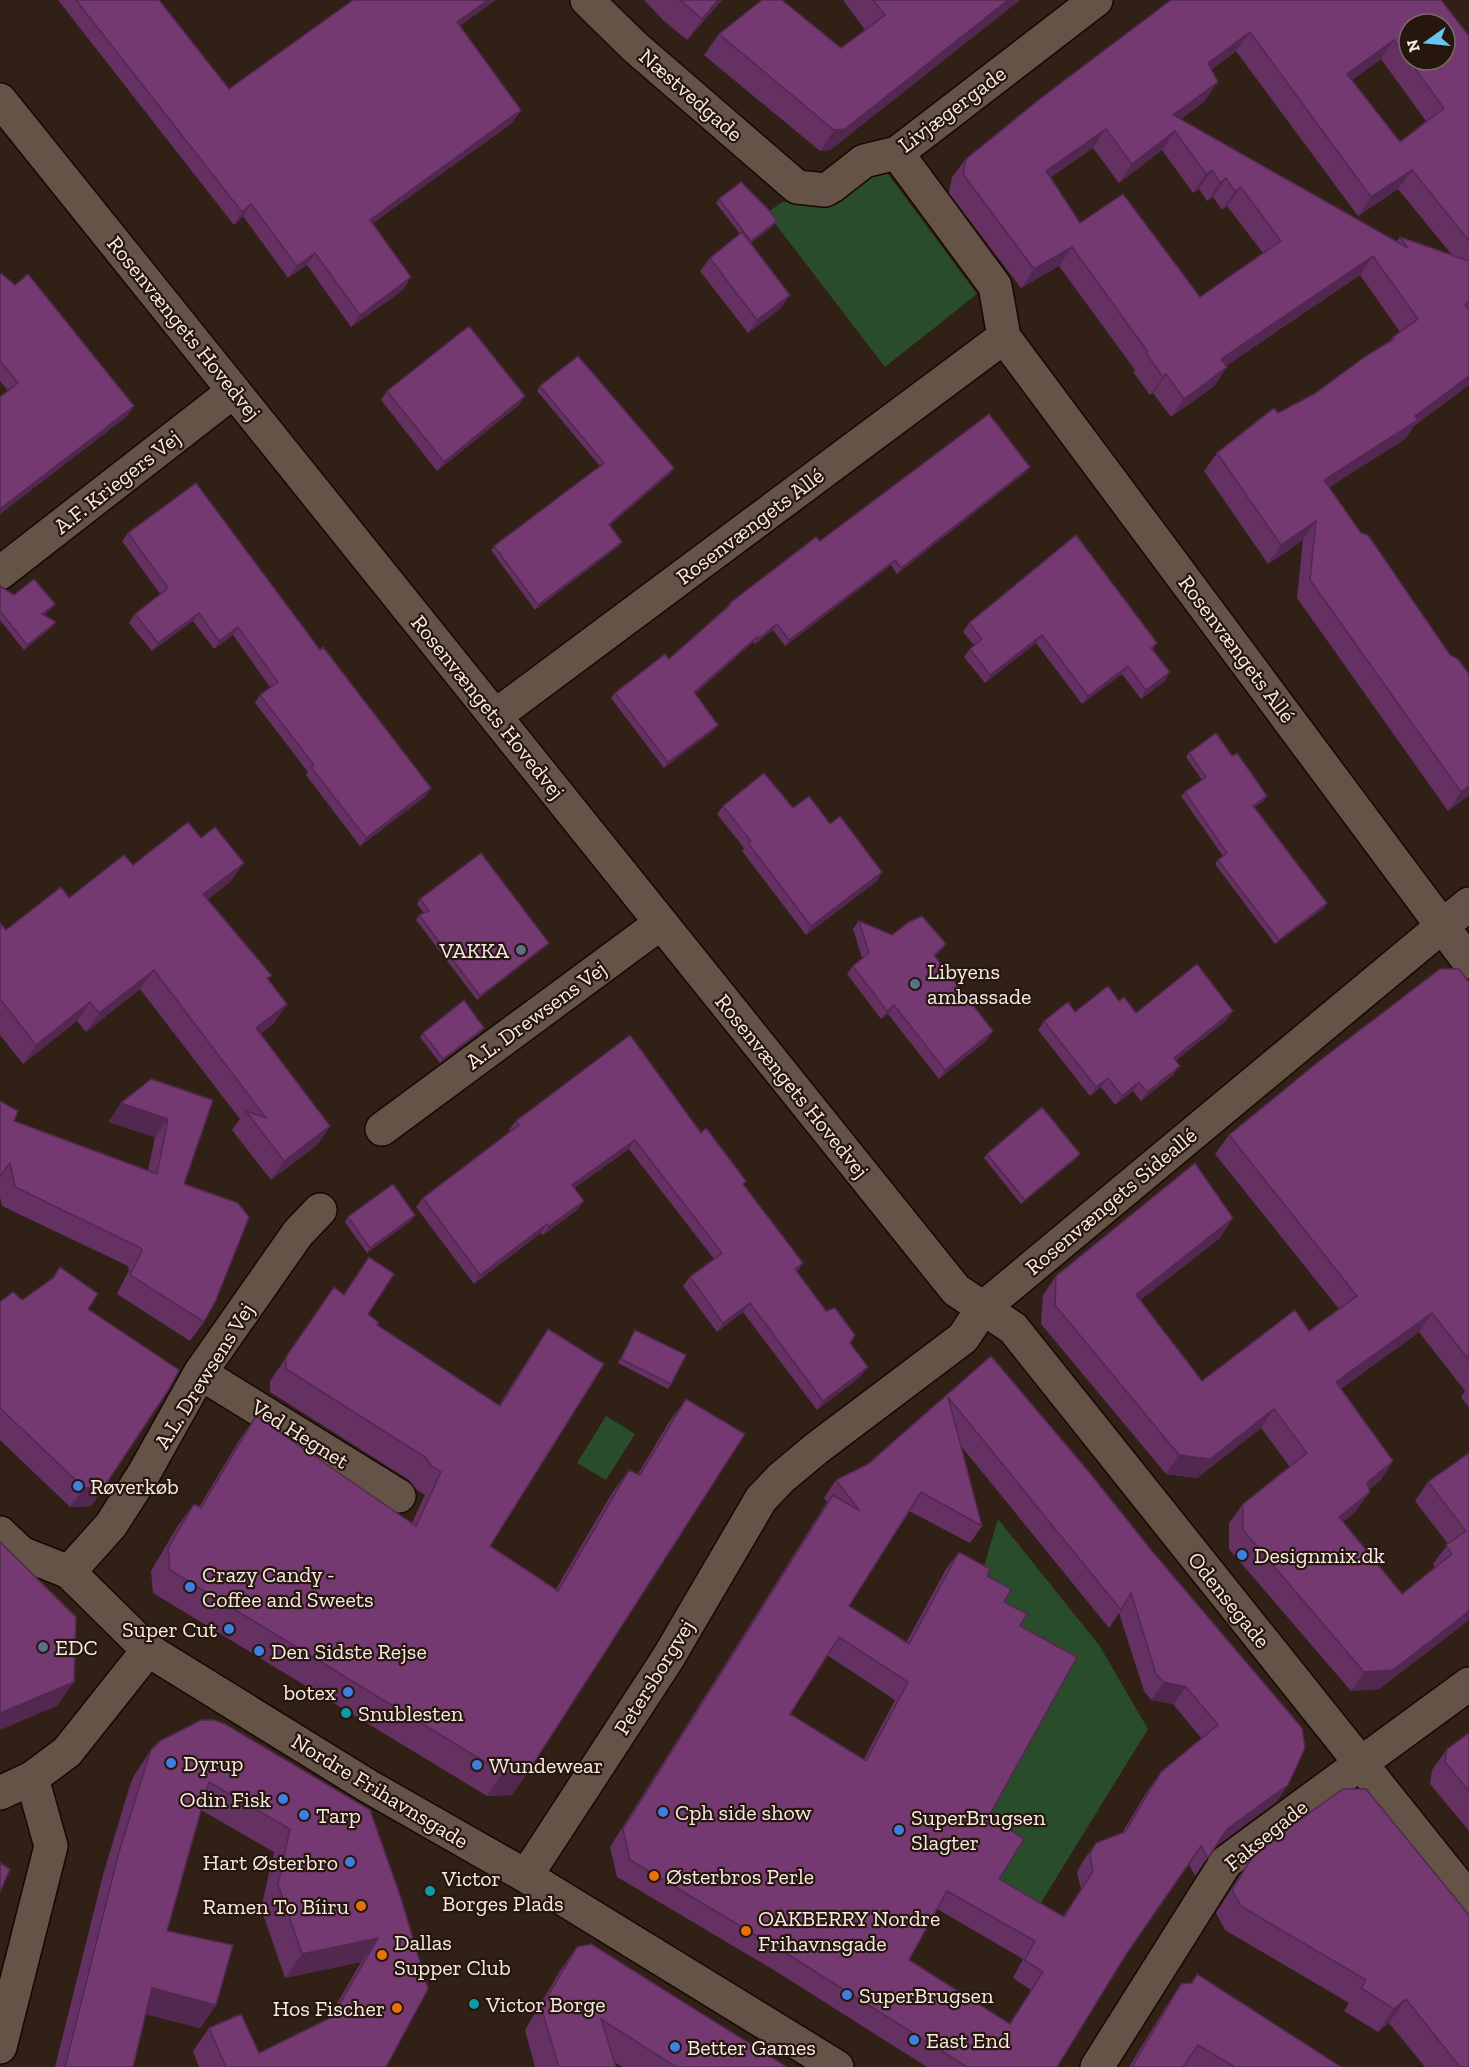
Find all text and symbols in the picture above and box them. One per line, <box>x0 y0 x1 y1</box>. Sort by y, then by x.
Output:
north arrow <box>1397 12 1457 72</box>
text: N <box>1402 37 1424 54</box>
street label: Næstvedgade <box>634 43 748 147</box>
street label: Livjægergade <box>893 60 1011 158</box>
street label: Rosenvængets Hovedvej <box>101 230 267 426</box>
street label: A.F. Kriegers Vej <box>48 424 186 540</box>
street label: Rosenvængets Allé <box>671 462 829 590</box>
street label: Rosenvængets Allé <box>1173 570 1301 728</box>
street label: Rosenvængets Hovedvej <box>405 609 571 805</box>
place label: VAKKA <box>439 937 510 964</box>
marker: VAKKA <box>514 943 528 957</box>
street label: A.L. Drewsens Vej <box>460 955 612 1075</box>
place label: Libyens ambassade <box>927 958 1031 1010</box>
marker: Libyens ambassade <box>908 977 922 991</box>
street label: Rosenvængets Hovedvej <box>709 988 875 1184</box>
street label: Rosenvængets Sideallé <box>1020 1121 1202 1281</box>
street label: A.L. Drewsens Vej <box>148 1298 260 1454</box>
street label: Ved Hegnet <box>245 1393 354 1475</box>
place label: Røverkøb <box>90 1473 179 1500</box>
marker: Røverkøb <box>71 1479 85 1493</box>
place label: Designmix.dk <box>1254 1542 1385 1569</box>
street label: Odensegade <box>1182 1546 1276 1654</box>
marker: Designmix.dk <box>1235 1548 1249 1562</box>
place label: Crazy Candy - Coffee and Sweets <box>202 1561 374 1613</box>
marker: Crazy Candy - Coffee and Sweets <box>183 1580 197 1594</box>
street label: Petersborgvej <box>608 1614 700 1740</box>
place label: Super Cut <box>122 1616 218 1643</box>
marker: Super Cut <box>222 1622 236 1636</box>
place label: EDC <box>55 1634 98 1661</box>
place label: Den Sidste Rejse <box>271 1638 427 1665</box>
marker: EDC <box>36 1640 50 1654</box>
marker: Den Sidste Rejse <box>252 1644 266 1658</box>
place label: botex <box>282 1679 336 1706</box>
marker: botex <box>341 1685 355 1699</box>
place label: Snublesten <box>358 1700 464 1727</box>
marker: Snublesten <box>339 1706 353 1720</box>
street label: Nordre Frihavnsgade <box>287 1728 473 1854</box>
place label: Dyrup <box>183 1750 243 1777</box>
place label: Wundewear <box>489 1752 603 1779</box>
marker: Dyrup <box>164 1756 178 1770</box>
marker: Wundewear <box>470 1758 484 1772</box>
place label: Odin Fisk <box>180 1786 272 1813</box>
marker: Odin Fisk <box>276 1792 290 1806</box>
street label: Faksegade <box>1219 1793 1313 1877</box>
place label: Cph side show <box>675 1799 812 1826</box>
place label: Tarp <box>316 1802 361 1829</box>
place label: SuperBrugsen Slagter <box>911 1804 1046 1856</box>
marker: Cph side show <box>656 1805 670 1819</box>
marker: Tarp <box>297 1808 311 1822</box>
marker: SuperBrugsen Slagter <box>892 1823 906 1837</box>
place label: Hart Østerbro <box>203 1849 338 1876</box>
marker: Hart Østerbro <box>343 1855 357 1869</box>
place label: Østerbros Perle <box>666 1863 814 1890</box>
place label: Victor Borges Plads <box>441 1865 564 1917</box>
marker: Østerbros Perle <box>647 1869 661 1883</box>
marker: Victor Borges Plads <box>423 1884 437 1898</box>
place label: Ramen To Bíiru <box>203 1893 350 1920</box>
marker: Ramen To Bíiru <box>354 1899 368 1913</box>
place label: OAKBERRY Nordre Frihavnsgade <box>758 1905 940 1957</box>
marker: OAKBERRY Nordre Frihavnsgade <box>739 1924 753 1938</box>
place label: Dallas Supper Club <box>394 1929 511 1981</box>
marker: Dallas Supper Club <box>375 1948 389 1962</box>
place label: SuperBrugsen <box>859 1982 994 2009</box>
marker: SuperBrugsen <box>840 1988 854 2002</box>
place label: Victor Borge <box>485 1991 606 2018</box>
place label: Hos Fischer <box>273 1995 385 2022</box>
marker: Victor Borge <box>467 1997 481 2011</box>
marker: Hos Fischer <box>390 2001 404 2015</box>
place label: East End <box>926 2027 1010 2054</box>
marker: East End <box>907 2033 921 2047</box>
place label: Better Games <box>687 2034 816 2061</box>
marker: Better Games <box>668 2040 682 2054</box>

